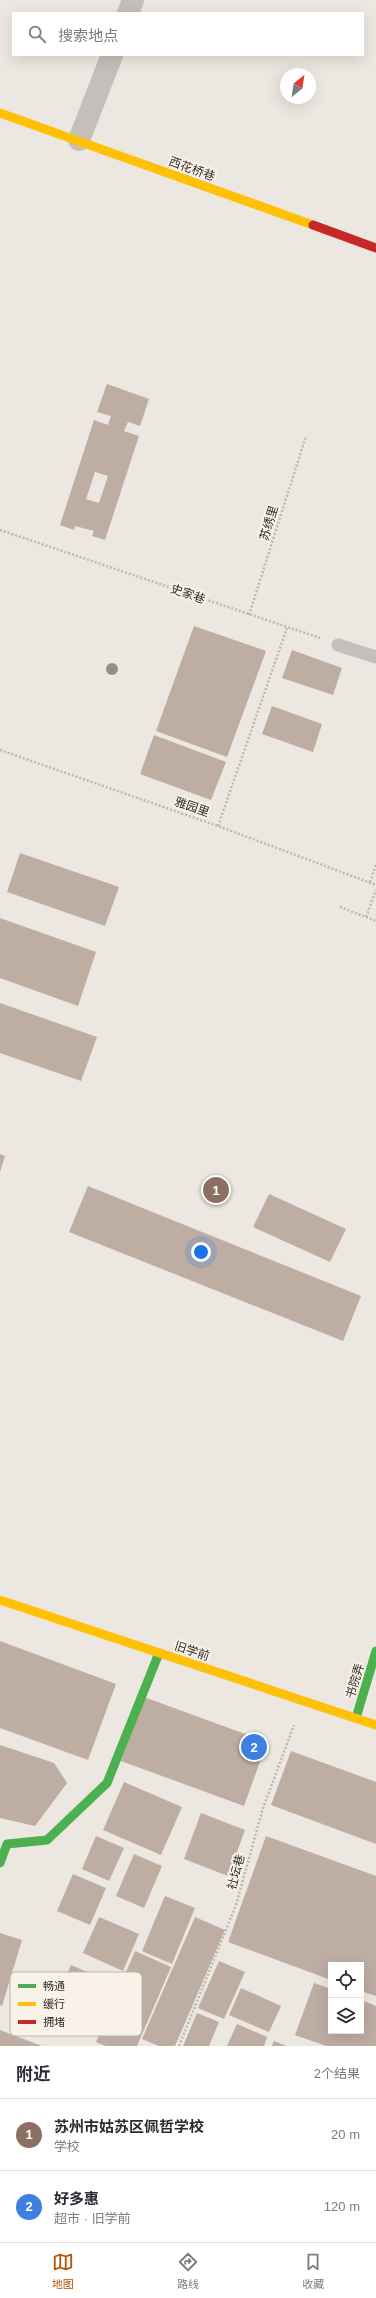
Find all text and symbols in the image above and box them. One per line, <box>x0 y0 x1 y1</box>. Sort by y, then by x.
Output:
search box <box>12 12 364 56</box>
icon: search <box>26 23 48 45</box>
text: 搜索地点 <box>58 27 118 44</box>
north arrow <box>280 68 316 104</box>
street label: 西花桥巷 <box>167 154 217 184</box>
street label: 苏绣里 <box>257 504 281 542</box>
street label: 史家巷 <box>169 582 207 606</box>
street label: 雅园里 <box>173 795 211 819</box>
pin: 1 <box>203 1175 229 1205</box>
your location <box>191 1242 211 1262</box>
street label: 旧学前 <box>173 1639 211 1663</box>
street label: 书院弄 <box>343 1662 367 1700</box>
pin: 2 <box>241 1732 267 1762</box>
street label: 社坛巷 <box>225 1853 247 1891</box>
map controls <box>328 1962 364 2034</box>
button: locate <box>328 1962 364 1998</box>
legend <box>10 1972 142 2036</box>
text: 畅通 <box>43 1980 65 1992</box>
text: 缓行 <box>43 1998 65 2010</box>
button: layers <box>328 1998 364 2034</box>
text: 拥堵 <box>43 2016 65 2028</box>
text: 附近 <box>16 2065 50 2084</box>
text: 2个结果 <box>314 2066 360 2081</box>
text: 苏州市姑苏区佩哲学校 <box>54 2118 204 2135</box>
text: 1 <box>25 2127 33 2142</box>
text: 20 m <box>331 2127 360 2142</box>
text: 学校 <box>54 2139 80 2154</box>
text: 好多惠 <box>54 2190 99 2207</box>
text: 2 <box>25 2199 33 2214</box>
text: 120 m <box>324 2199 360 2214</box>
text: 超市 · 旧学前 <box>54 2211 131 2226</box>
tab: 地图 <box>52 2251 74 2291</box>
tab: 路线 <box>177 2251 199 2291</box>
tab: 收藏 <box>302 2251 324 2291</box>

